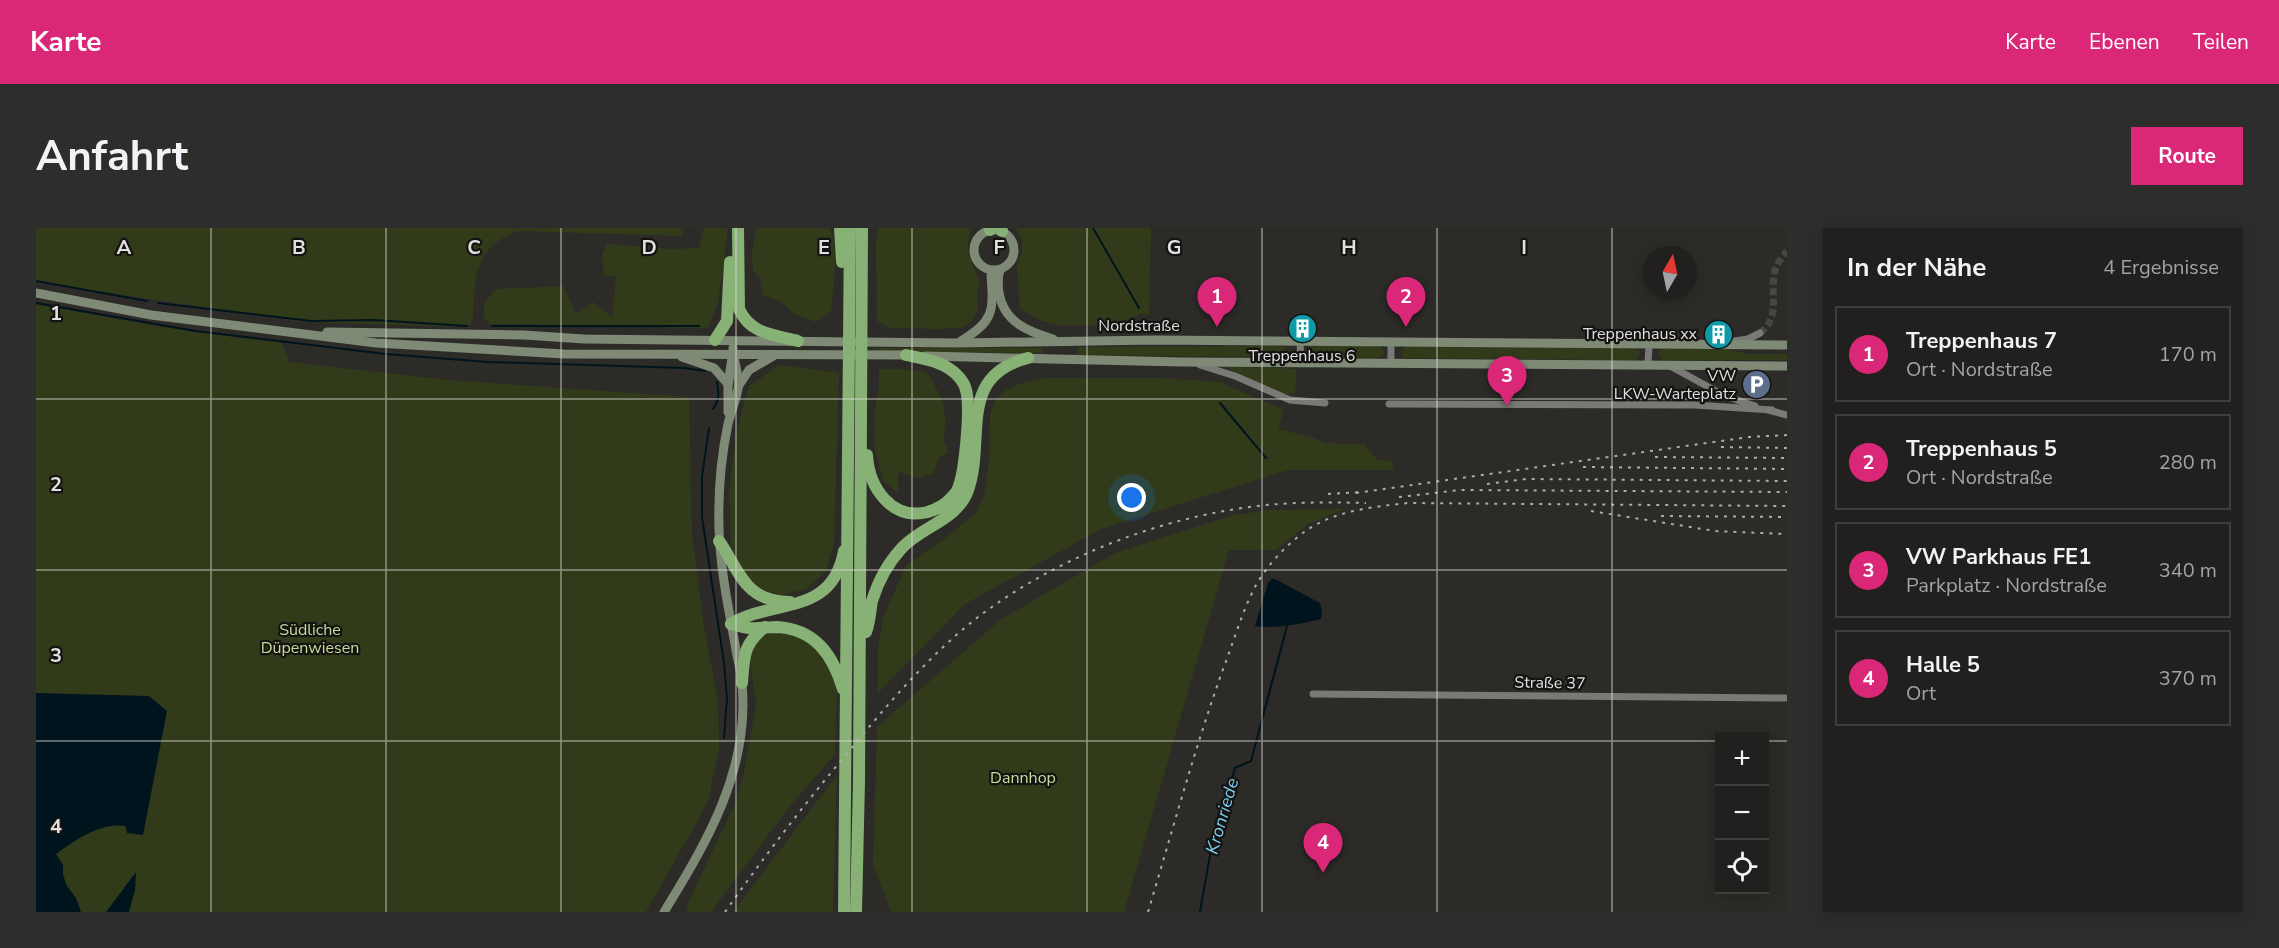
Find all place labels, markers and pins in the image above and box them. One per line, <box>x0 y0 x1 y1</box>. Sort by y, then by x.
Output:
pin: 1 <box>1198 278 1236 327</box>
pin: 2 <box>1386 278 1426 327</box>
building icon: Treppenhaus 6 <box>1286 312 1318 344</box>
building icon: Treppenhaus xx <box>1702 318 1734 350</box>
place label: Treppenhaus xx <box>1583 323 1698 345</box>
place label: Treppenhaus 6 <box>1249 345 1355 367</box>
pin: 3 <box>1488 356 1526 406</box>
place label: VW LKW-Warteplatz <box>1614 365 1736 405</box>
parking icon: VW LKW-Warteplatz <box>1741 369 1773 401</box>
pin: 4 <box>1304 824 1342 873</box>

